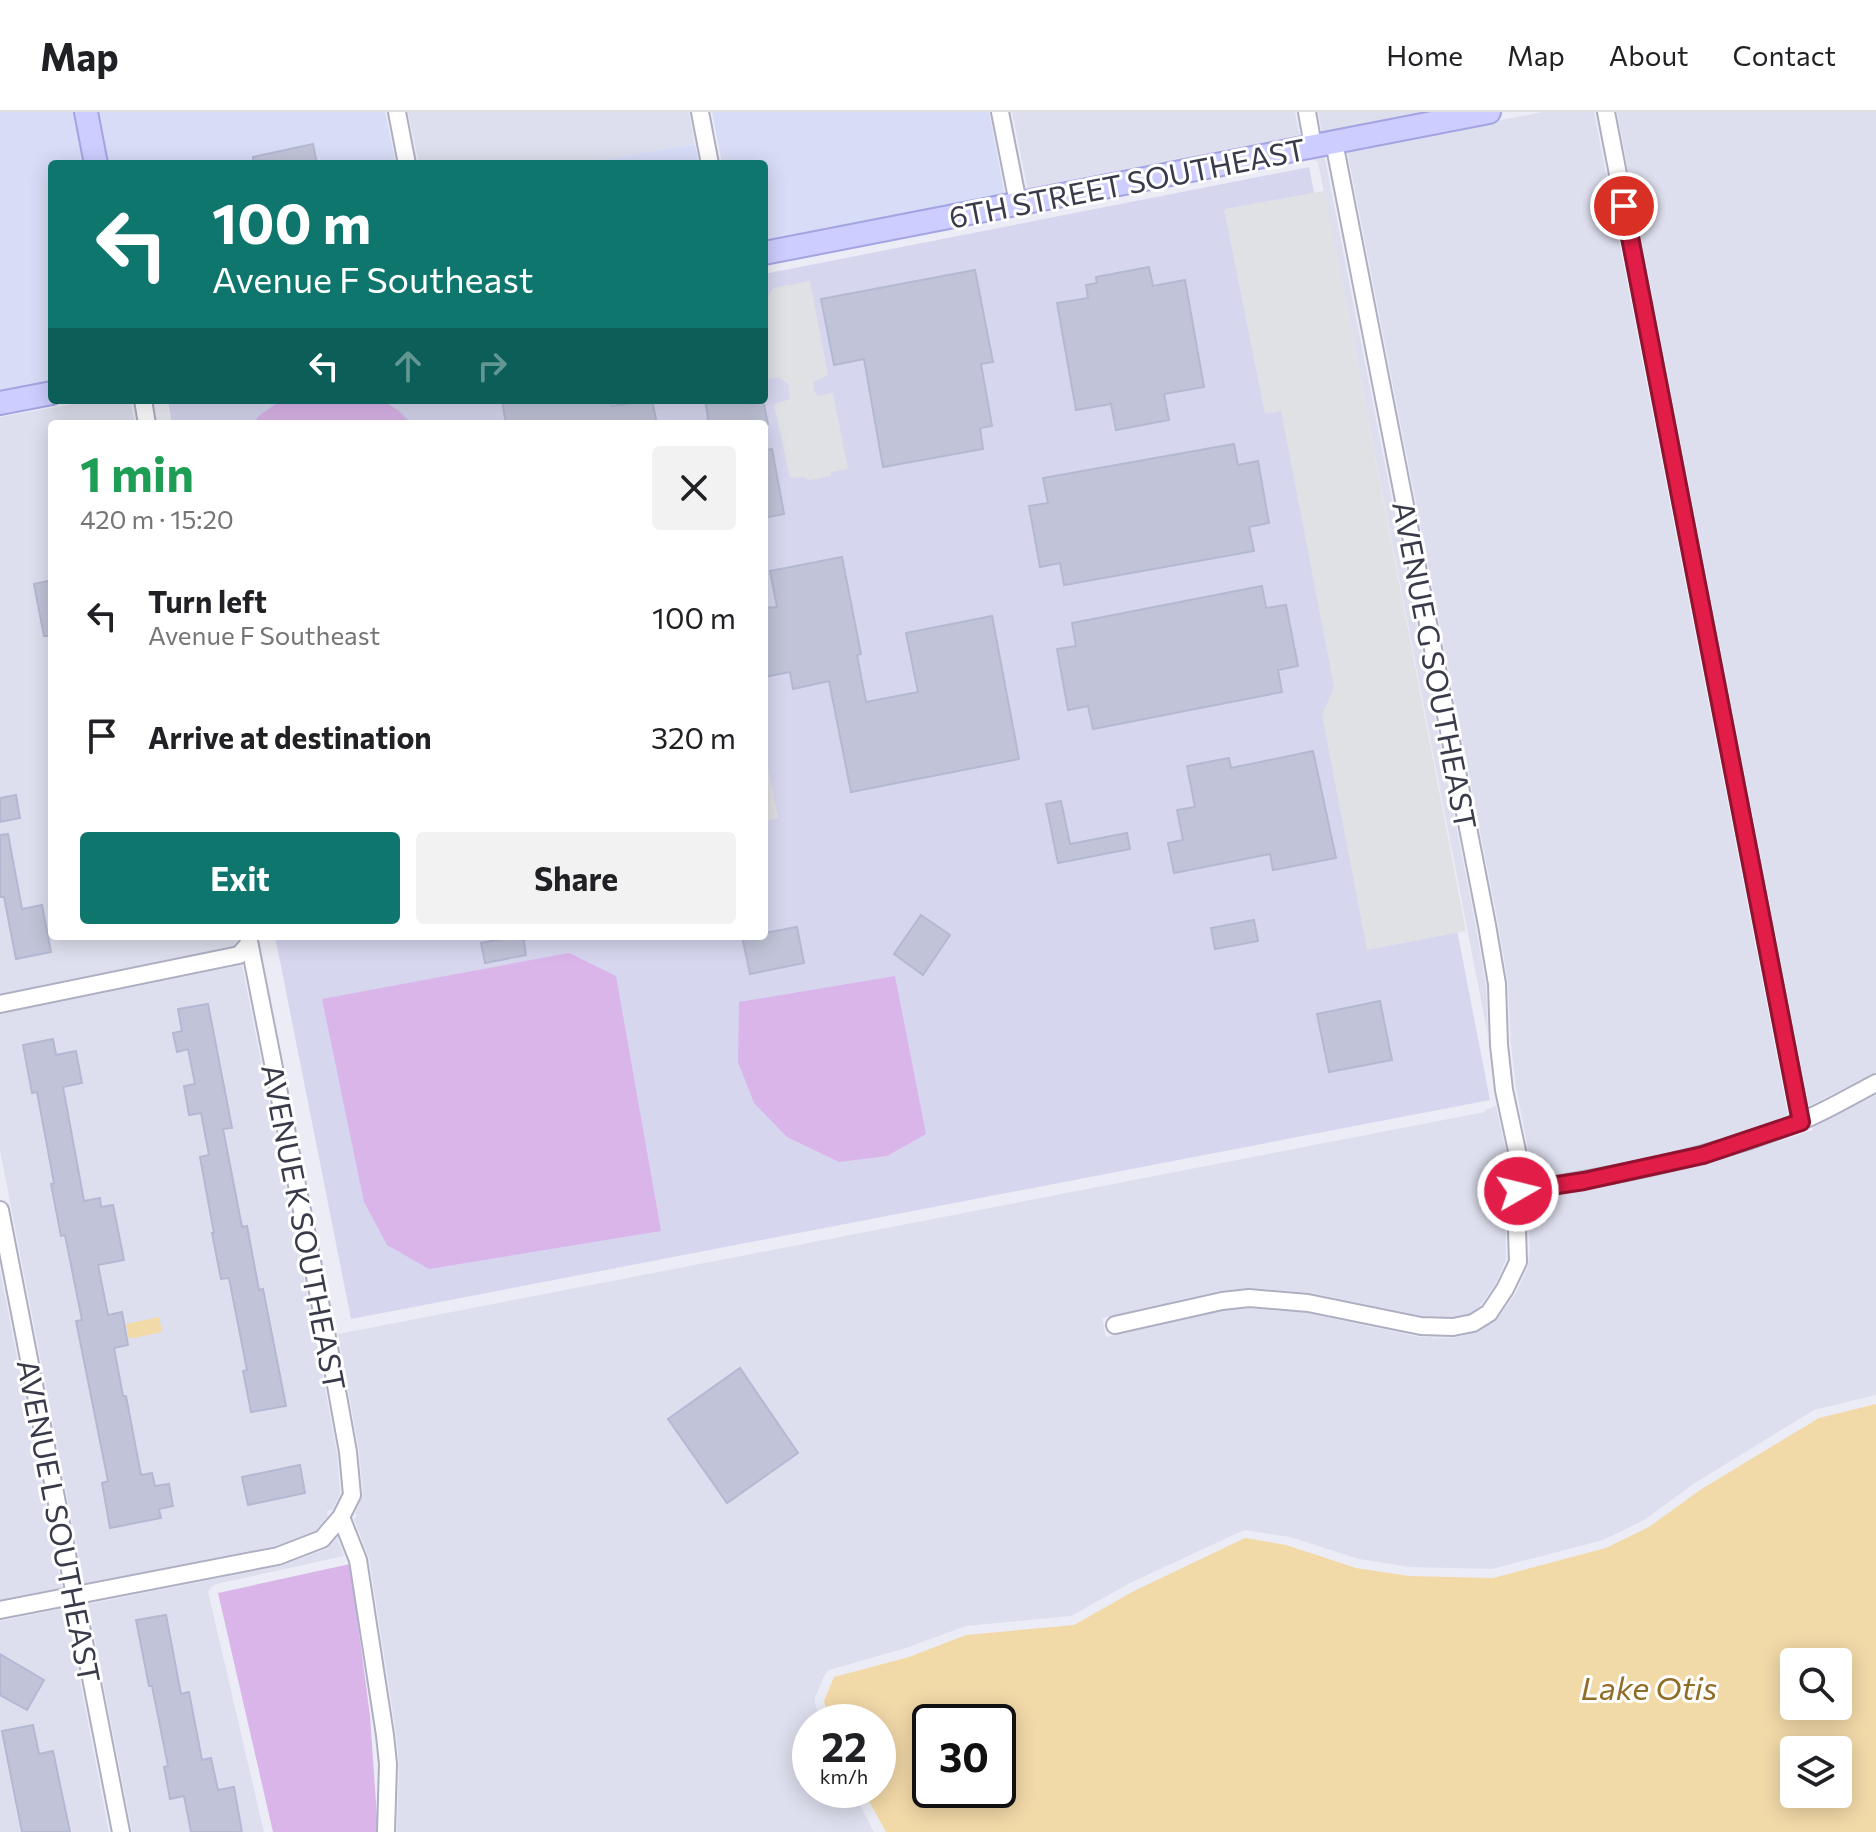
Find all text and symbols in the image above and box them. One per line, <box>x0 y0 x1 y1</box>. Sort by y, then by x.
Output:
text: Map <box>40 32 119 79</box>
text: Home <box>1386 38 1463 72</box>
text: Map <box>1507 38 1565 72</box>
text: About <box>1609 38 1689 72</box>
text: Contact <box>1733 38 1836 72</box>
street label: 6TH STREET SOUTHEAST <box>946 129 1308 235</box>
pin <box>1590 172 1658 240</box>
icon: arrive <box>1602 184 1646 228</box>
text: 100 m <box>212 187 371 256</box>
icon: left <box>80 192 184 296</box>
text: Avenue F Southeast <box>212 256 533 300</box>
icon: left <box>302 344 346 388</box>
icon: ahead <box>386 344 430 388</box>
icon: right <box>470 344 514 388</box>
text: 1 min <box>80 443 194 502</box>
button: close <box>652 446 736 530</box>
street label: AVENUE G SOUTHEAST <box>1386 498 1486 832</box>
text: 420 m · 15:20 <box>80 503 234 534</box>
text: Turn left <box>148 582 267 619</box>
icon: left <box>80 594 124 638</box>
text: 100 m <box>652 598 736 635</box>
text: Avenue F Southeast <box>148 619 380 650</box>
icon: arrive <box>80 714 124 758</box>
text: Arrive at destination <box>148 718 432 755</box>
text: 320 m <box>651 718 736 755</box>
button: Exit <box>80 832 400 924</box>
button: Share <box>416 832 736 924</box>
street label: AVENUE K SOUTHEAST <box>255 1061 355 1393</box>
position arrow <box>1476 1149 1560 1233</box>
street label: AVENUE L SOUTHEAST <box>10 1356 110 1686</box>
map controls <box>1780 1648 1852 1808</box>
button: search <box>1780 1648 1852 1720</box>
water label: Lake Otis <box>1581 1667 1717 1707</box>
speed limit sign: 30 <box>912 1704 1016 1808</box>
text: 22 <box>821 1721 867 1770</box>
button: layers <box>1780 1736 1852 1808</box>
text: km/h <box>820 1764 868 1788</box>

